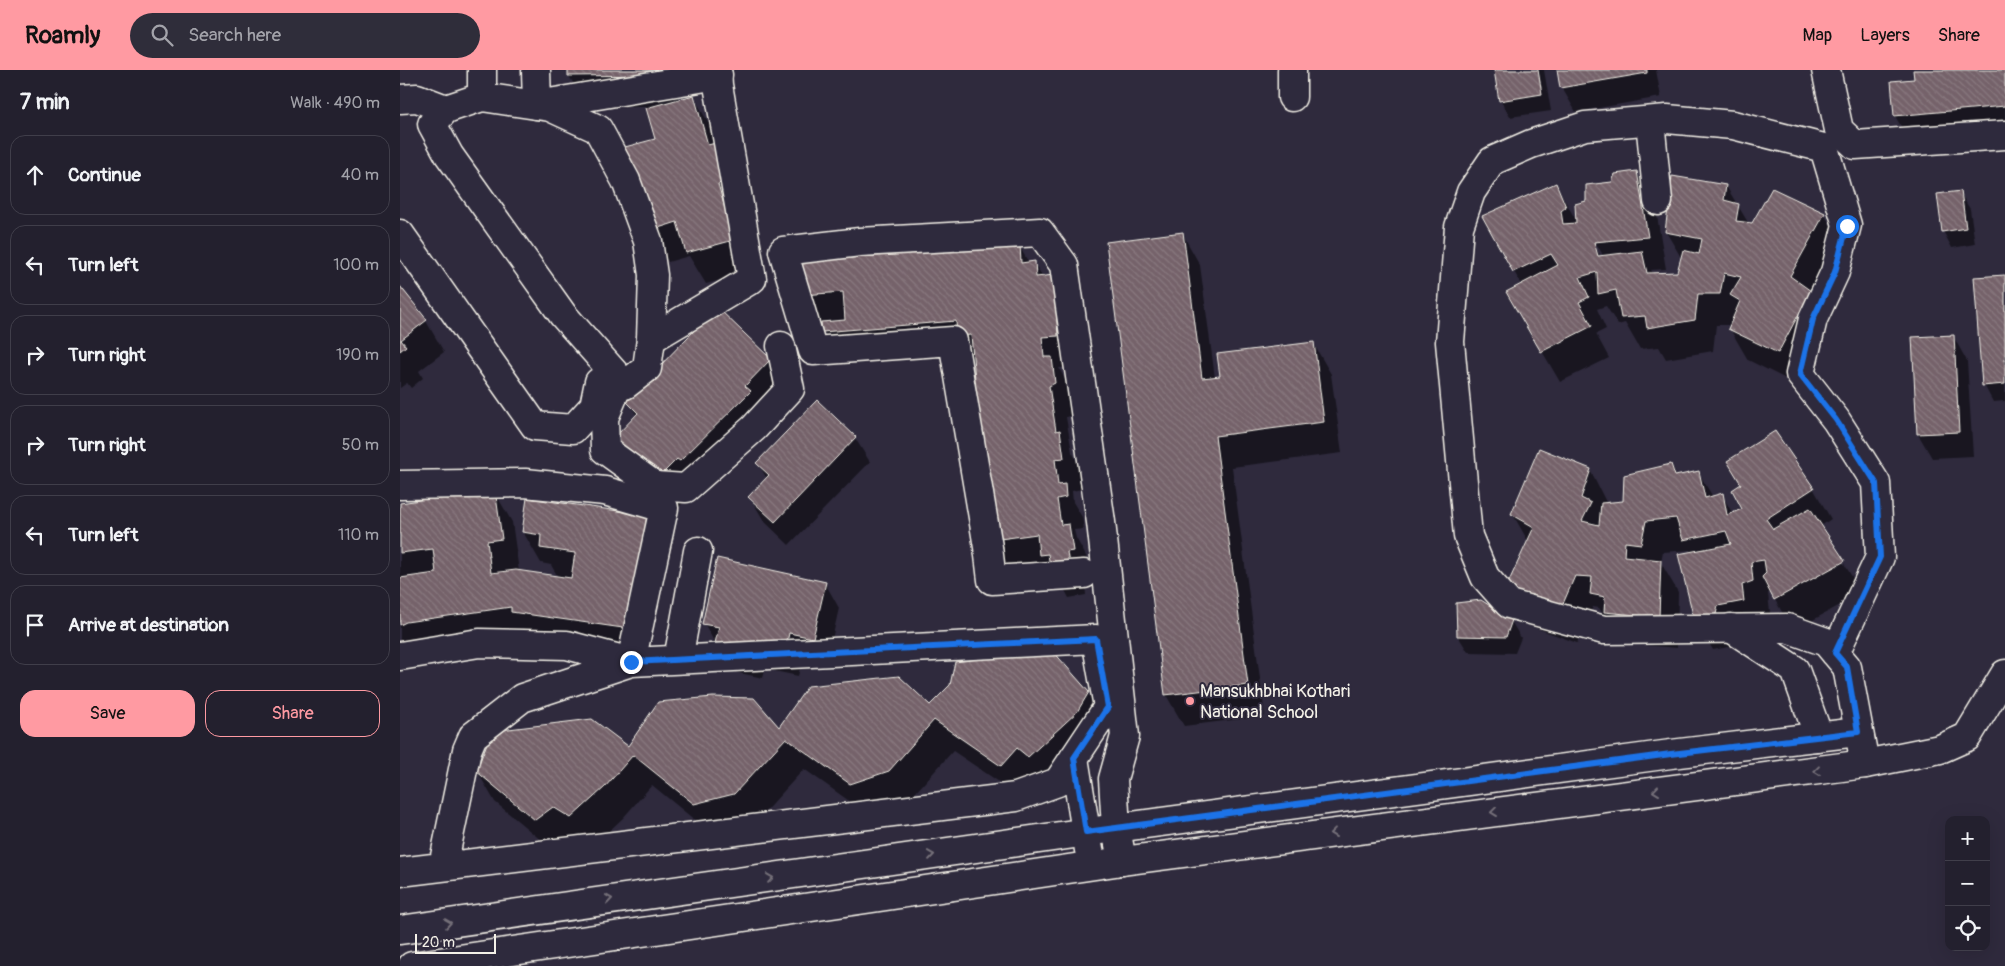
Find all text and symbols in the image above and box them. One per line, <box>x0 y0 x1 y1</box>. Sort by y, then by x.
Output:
search box <box>130 13 480 58</box>
text: Roamly <box>25 21 100 50</box>
icon: search <box>148 21 176 49</box>
text: Search here <box>188 23 281 47</box>
text: Map <box>1803 24 1832 47</box>
text: Layers <box>1860 24 1910 47</box>
text: Share <box>1938 24 1980 47</box>
text: 7 min <box>20 89 70 116</box>
text: Walk · 490 m <box>290 93 380 113</box>
icon: ahead <box>21 161 49 189</box>
text: Continue <box>68 163 141 187</box>
text: 40 m <box>341 165 379 185</box>
route start <box>1836 215 1859 238</box>
icon: left <box>21 251 49 279</box>
text: Turn left <box>68 253 138 277</box>
text: 100 m <box>333 255 379 275</box>
icon: right <box>21 341 49 369</box>
text: Turn right <box>68 343 146 367</box>
text: 190 m <box>336 345 379 365</box>
icon: right <box>21 431 49 459</box>
text: Turn right <box>68 433 146 457</box>
text: 50 m <box>342 435 379 455</box>
icon: left <box>21 521 49 549</box>
text: Turn left <box>68 523 138 547</box>
text: 110 m <box>338 525 379 545</box>
icon: arrive <box>21 611 49 639</box>
text: Arrive at destination <box>68 613 229 637</box>
route end <box>620 651 643 674</box>
place label: Mansukhbhai Kothari National School <box>1200 680 1350 724</box>
button: Save <box>20 690 195 737</box>
button: Share <box>205 690 380 737</box>
marker: Mansukhbhai Kothari National School <box>1184 695 1196 707</box>
one-way arrow <box>1812 765 1820 776</box>
one-way arrow <box>1651 785 1659 796</box>
one-way arrow <box>1490 806 1498 817</box>
map controls <box>1945 816 1990 951</box>
button: + <box>1945 816 1990 861</box>
one-way arrow <box>1329 828 1338 838</box>
one-way arrow <box>927 850 935 860</box>
button: − <box>1945 861 1990 906</box>
one-way arrow <box>766 873 774 883</box>
one-way arrow <box>605 895 613 905</box>
button: locate <box>1945 906 1990 951</box>
one-way arrow <box>445 918 453 929</box>
scale bar <box>415 931 496 954</box>
text: 20 m <box>422 934 455 951</box>

